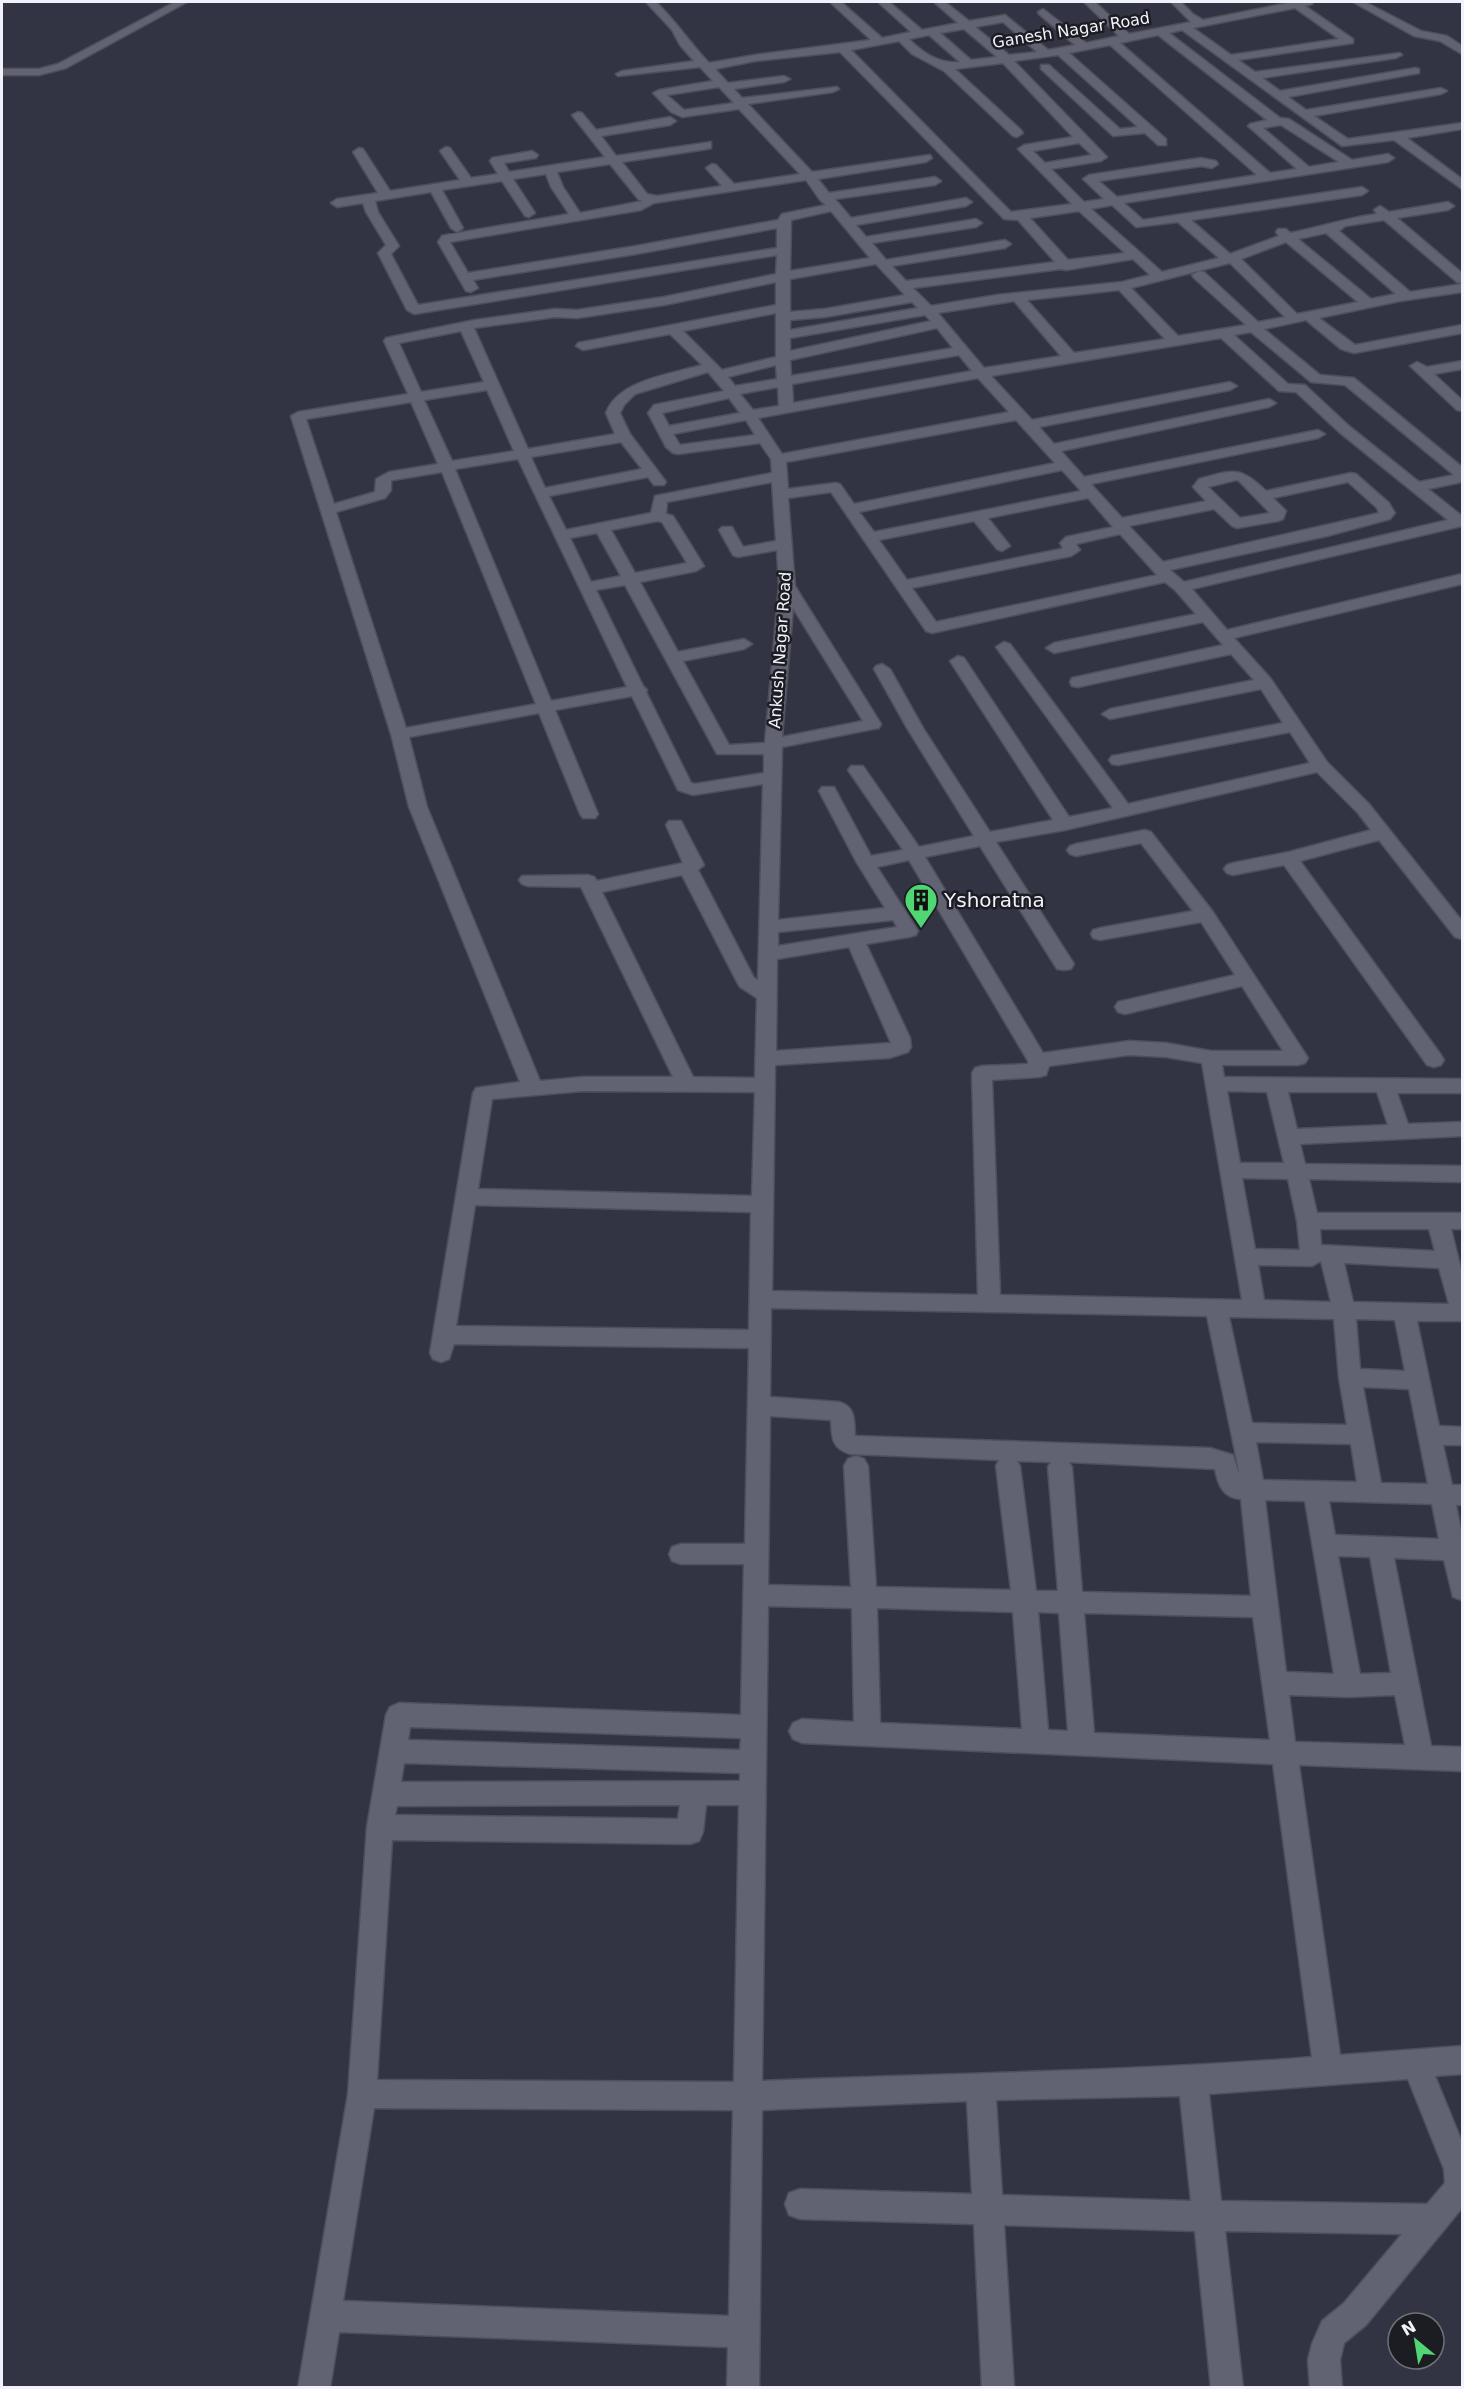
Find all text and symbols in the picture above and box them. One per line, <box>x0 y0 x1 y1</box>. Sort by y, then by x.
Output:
street label: Ganesh Nagar Road <box>991 8 1151 52</box>
street label: Ankush Nagar Road <box>765 571 795 729</box>
building icon: Yshoratna <box>903 882 939 929</box>
place label: Yshoratna <box>943 888 1045 912</box>
north arrow <box>1386 2311 1446 2371</box>
text: N <box>1398 2317 1419 2340</box>

